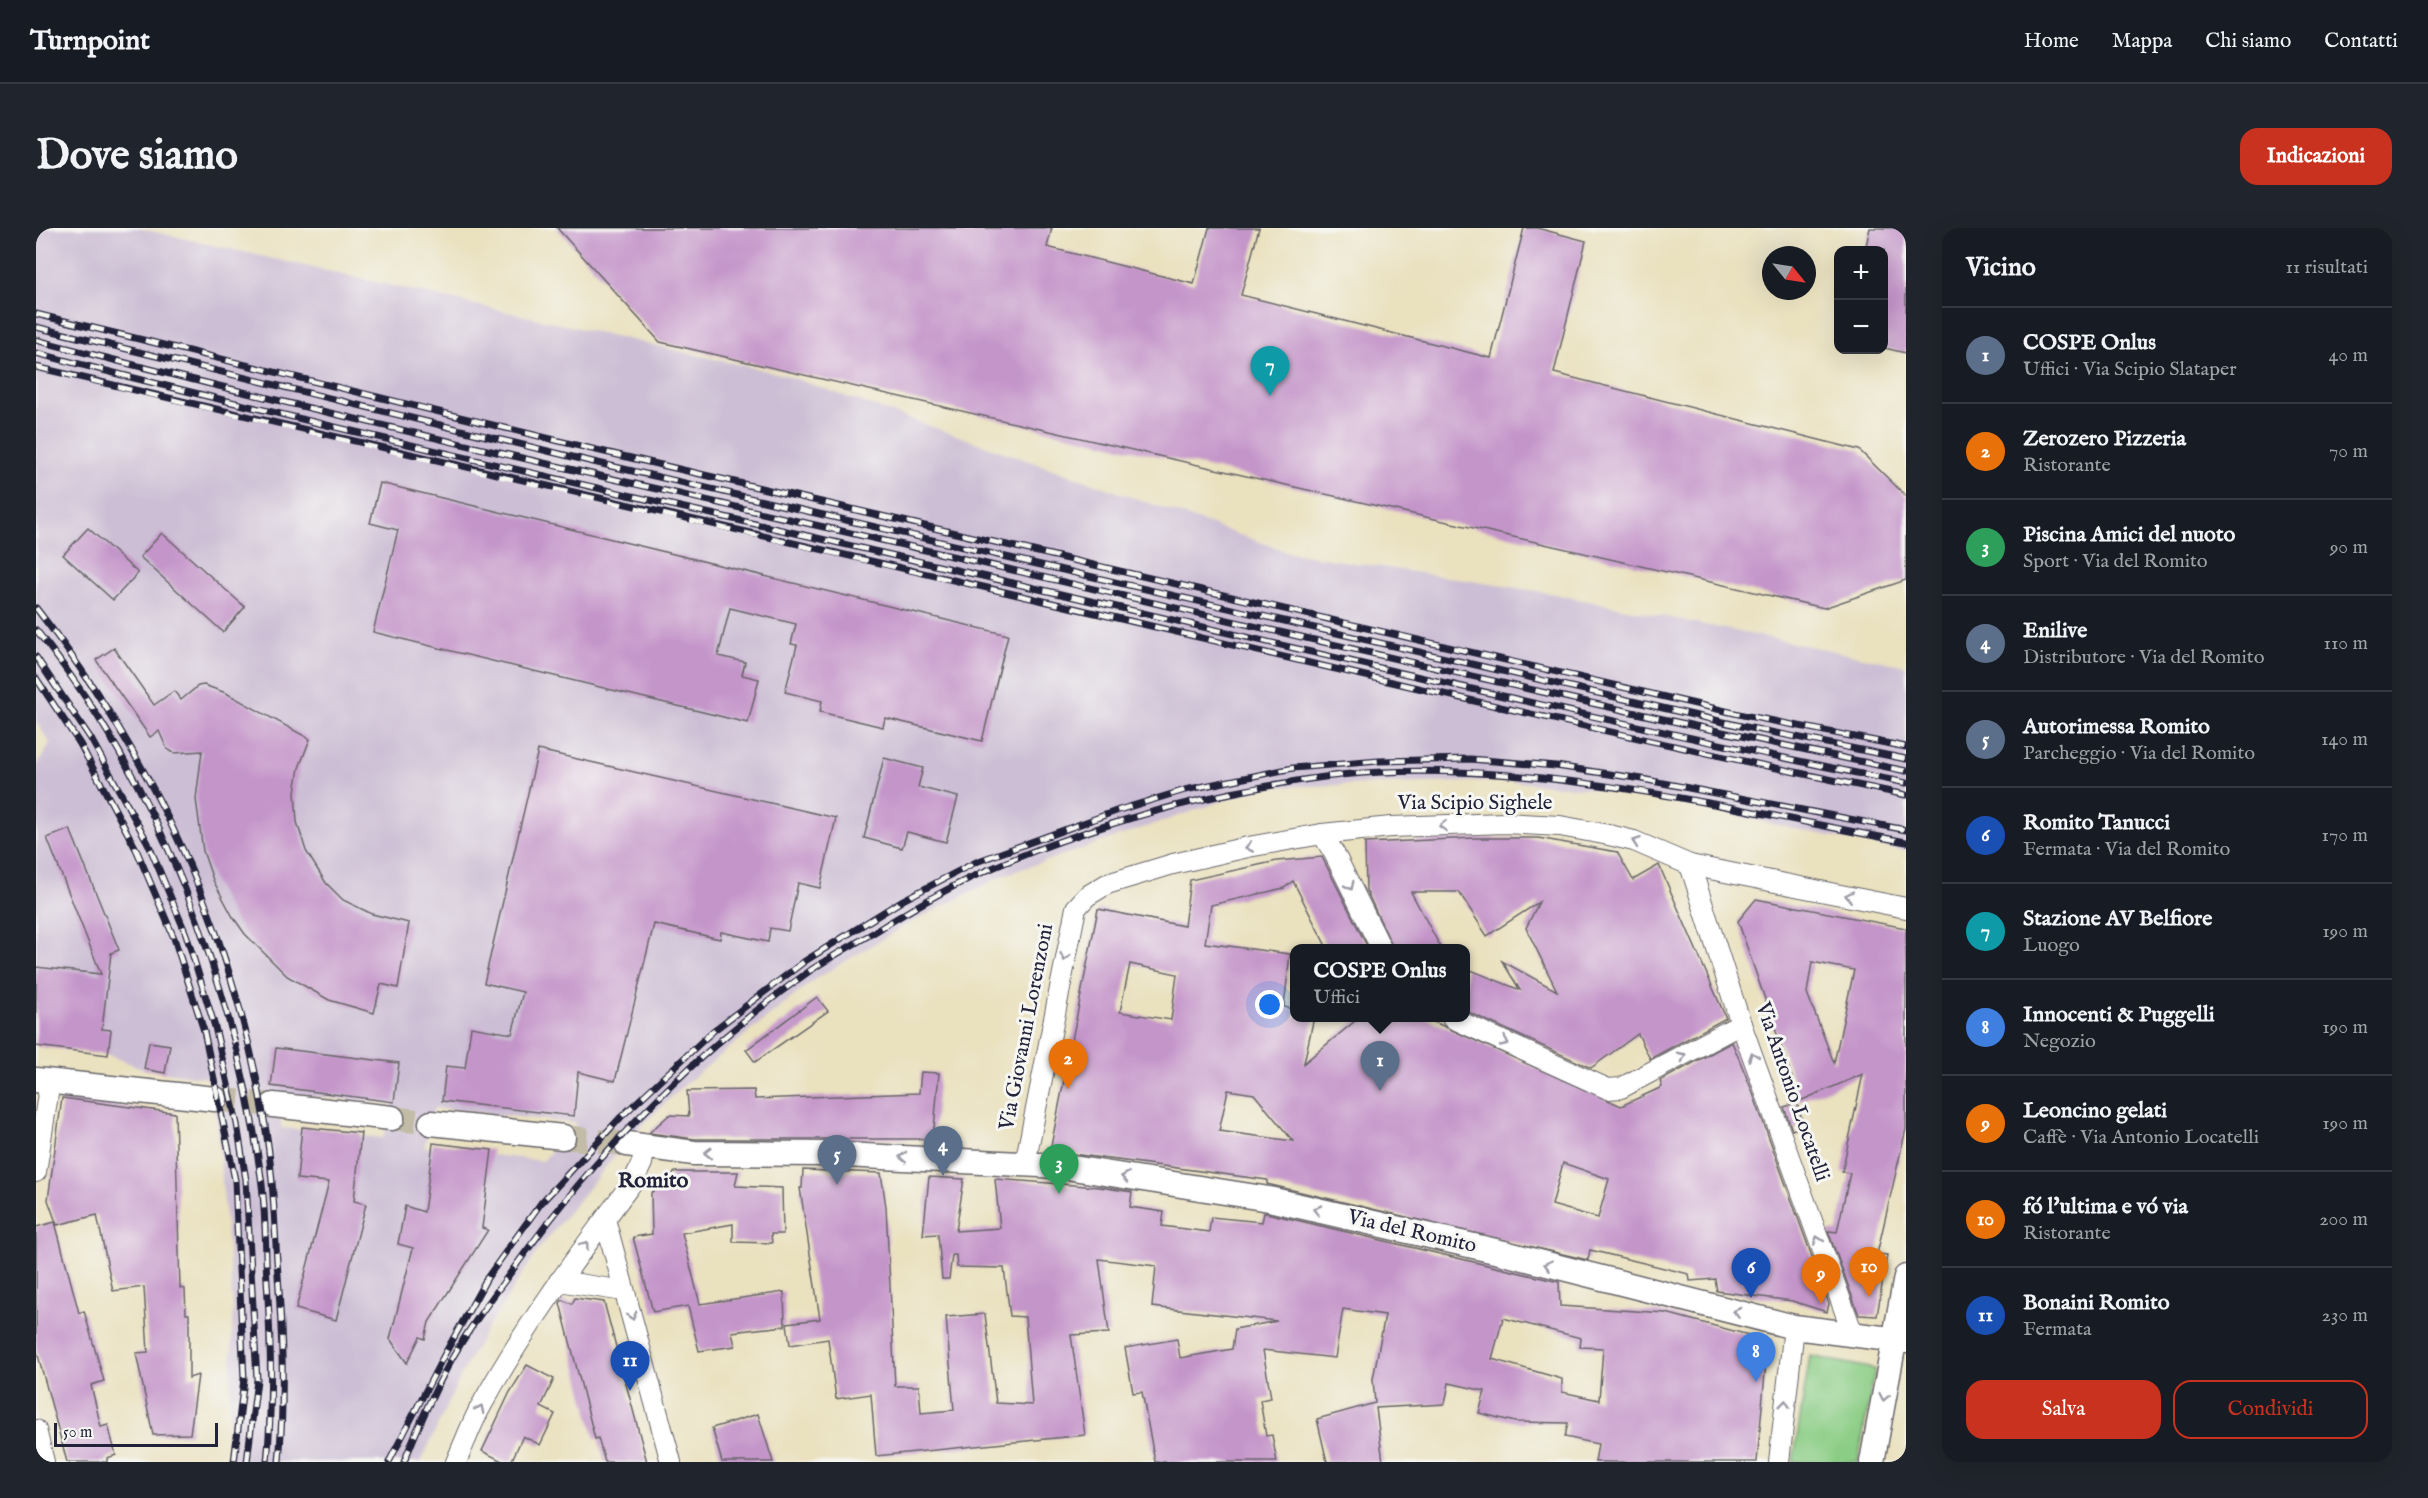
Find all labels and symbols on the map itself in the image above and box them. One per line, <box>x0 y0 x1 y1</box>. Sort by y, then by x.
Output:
north arrow <box>1762 246 1816 300</box>
pin: 7 <box>1250 346 1290 396</box>
street label: Via Scipio Sighele <box>1397 790 1553 817</box>
one-way arrow <box>1438 819 1447 832</box>
one-way arrow <box>1631 837 1642 850</box>
one-way arrow <box>1245 840 1255 853</box>
one-way arrow <box>1343 879 1354 890</box>
one-way arrow <box>1844 891 1854 904</box>
street label: Via Giovanni Lorenzoni <box>994 921 1060 1134</box>
one-way arrow <box>1059 952 1072 962</box>
your location <box>1255 990 1284 1019</box>
street label: Via Antonio Locatelli <box>1748 998 1835 1185</box>
one-way arrow <box>1498 1034 1509 1046</box>
pin: 2 <box>1048 1040 1088 1089</box>
pin: 1 <box>1360 1042 1400 1091</box>
one-way arrow <box>1747 1051 1760 1062</box>
one-way arrow <box>1675 1052 1686 1063</box>
pin: 4 <box>924 1126 962 1176</box>
pin: 5 <box>818 1136 856 1185</box>
pin: 3 <box>1040 1144 1078 1194</box>
one-way arrow <box>704 1147 713 1159</box>
one-way arrow <box>899 1150 908 1163</box>
district label: Romito <box>618 1167 688 1195</box>
one-way arrow <box>1121 1171 1130 1183</box>
street label: Via del Romito <box>1344 1204 1479 1260</box>
one-way arrow <box>1312 1205 1322 1218</box>
one-way arrow <box>1813 1235 1826 1246</box>
one-way arrow <box>578 1241 589 1252</box>
pin: 6 <box>1732 1248 1770 1298</box>
pin: 10 <box>1850 1248 1888 1297</box>
pin: 9 <box>1802 1254 1840 1304</box>
one-way arrow <box>1543 1260 1554 1272</box>
one-way arrow <box>1732 1307 1742 1320</box>
one-way arrow <box>625 1310 637 1321</box>
pin: 8 <box>1736 1332 1776 1382</box>
pin: 11 <box>610 1342 650 1391</box>
one-way arrow <box>1878 1392 1891 1402</box>
one-way arrow <box>1778 1399 1790 1408</box>
one-way arrow <box>473 1405 484 1415</box>
scale bar <box>54 1420 218 1448</box>

